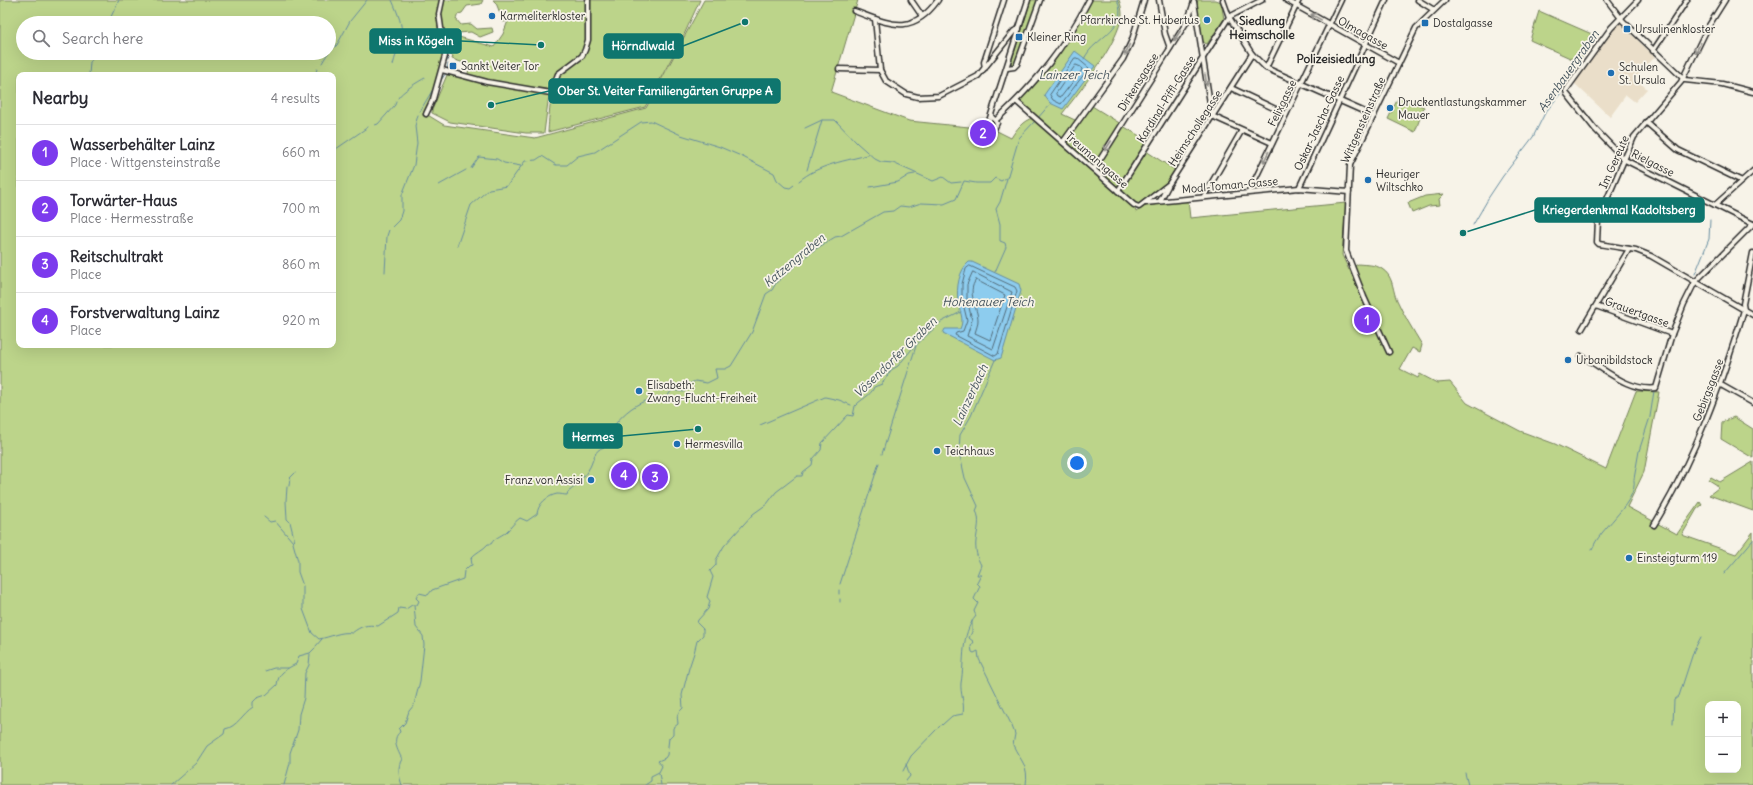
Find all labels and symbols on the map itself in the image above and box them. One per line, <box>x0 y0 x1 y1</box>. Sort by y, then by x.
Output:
place label: Karmeliterkloster <box>500 9 586 23</box>
marker: Karmeliterkloster <box>487 11 497 21</box>
place label: Pfarrkirche St. Hubertus <box>1080 13 1199 27</box>
district label: Siedlung Heimscholle <box>1229 13 1295 42</box>
one-way arrow <box>1310 13 1322 21</box>
street label: Olmagasse <box>1335 13 1391 53</box>
marker: Pfarrkirche St. Hubertus <box>1202 15 1212 25</box>
place label: Dostalgasse <box>1433 16 1493 30</box>
marker: Dostalgasse <box>1420 18 1430 28</box>
place label: Ursulinenkloster <box>1635 22 1716 36</box>
marker: Ursulinenkloster <box>1622 24 1632 34</box>
water label: Asenbauergraben <box>1534 26 1602 115</box>
callout: Miss in Kögeln <box>370 29 461 53</box>
place label: Kleiner Ring <box>1027 30 1086 44</box>
one-way arrow <box>1173 31 1181 42</box>
marker: Kleiner Ring <box>1014 32 1024 42</box>
text: Miss in Kögeln <box>378 33 454 49</box>
callout: Hörndlwald <box>604 34 683 58</box>
text: Hörndlwald <box>612 38 674 53</box>
one-way arrow <box>1694 41 1701 53</box>
one-way arrow <box>1123 44 1130 56</box>
street label: Dirkensgasse <box>1115 50 1161 114</box>
district label: Polizeisiedlung <box>1297 51 1376 67</box>
street label: Kardinal-Piffl-Gasse <box>1134 53 1198 145</box>
place label: Sankt Veiter Tor <box>461 59 539 73</box>
place label: Schulen St. Ursula <box>1619 60 1666 87</box>
marker: Sankt Veiter Tor <box>448 61 458 71</box>
water label: Lainzer Teich <box>1039 67 1110 82</box>
marker: Schulen St. Ursula <box>1606 68 1616 78</box>
one-way arrow <box>1203 73 1211 86</box>
street label: Oskar-Jascha-Gasse <box>1291 73 1347 173</box>
street label: Wittgensteinstraße <box>1338 75 1388 165</box>
street label: Felixgasse <box>1265 77 1299 129</box>
callout: Ober St. Veiter Familiengärten Gruppe A <box>549 79 780 103</box>
text: Ober St. Veiter Familiengärten Gruppe A <box>557 83 773 99</box>
street label: Heimschollegasse <box>1165 87 1225 169</box>
place label: Druckentlastungskammer Mauer <box>1398 95 1527 122</box>
marker: Druckentlastungskammer Mauer <box>1385 103 1395 113</box>
pin: 2 <box>970 118 996 148</box>
street label: Treumanngasse <box>1063 129 1131 191</box>
street label: Im Gereute <box>1596 133 1632 191</box>
one-way arrow <box>1104 141 1112 152</box>
street label: Rielgasse <box>1629 146 1677 180</box>
one-way arrow <box>1262 151 1269 163</box>
place label: Heuriger Wiltschko <box>1376 167 1423 194</box>
street label: Modl-Toman-Gasse <box>1181 174 1279 196</box>
marker: Heuriger Wiltschko <box>1363 175 1373 185</box>
callout: Kriegerdenkmal Kadoltsberg <box>1535 198 1704 222</box>
text: Kriegerdenkmal Kadoltsberg <box>1542 202 1696 218</box>
water label: Katzengraben <box>760 229 829 290</box>
water label: Hohenauer Teich <box>942 294 1035 309</box>
street label: Grauertgasse <box>1603 294 1671 330</box>
pin: 1 <box>1354 305 1380 335</box>
water label: Vösendorfer Graben <box>850 313 940 400</box>
place label: Urbanibildstock <box>1576 353 1653 367</box>
marker: Urbanibildstock <box>1563 355 1573 365</box>
street label: Gebirgsgasse <box>1690 356 1726 423</box>
water label: Lainzerbach <box>949 361 991 428</box>
place label: Elisabeth: Zwang-Flucht-Freiheit <box>647 378 757 405</box>
marker: Elisabeth: Zwang-Flucht-Freiheit <box>634 386 644 396</box>
callout: Hermes <box>564 424 622 448</box>
text: Hermes <box>572 429 615 444</box>
place label: Hermesvilla <box>685 437 743 451</box>
marker: Hermesvilla <box>672 439 682 449</box>
place label: Teichhaus <box>945 444 994 458</box>
marker: Teichhaus <box>932 446 942 456</box>
your location <box>1067 453 1087 473</box>
pin: 4 <box>611 460 637 490</box>
pin: 3 <box>642 462 668 492</box>
place label: Franz von Assisi <box>505 473 583 487</box>
marker: Franz von Assisi <box>586 475 596 485</box>
place label: Einsteigturm 119 <box>1637 551 1717 565</box>
marker: Einsteigturm 119 <box>1624 553 1634 563</box>

